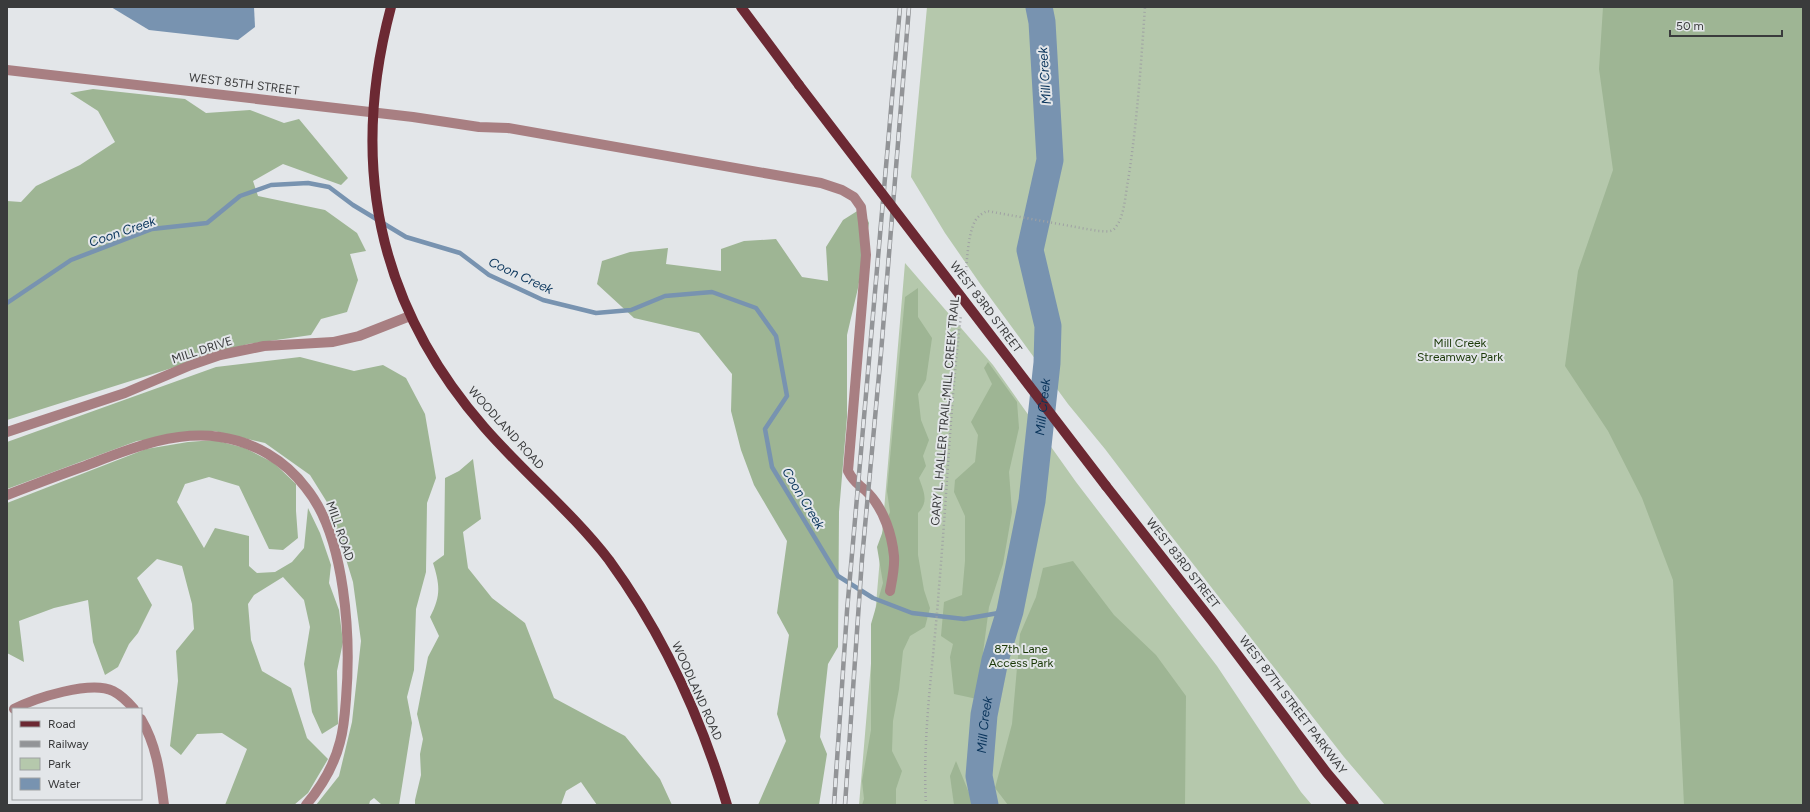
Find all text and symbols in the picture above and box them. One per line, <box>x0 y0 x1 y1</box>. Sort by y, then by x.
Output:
scale bar <box>1670 12 1782 38</box>
text: 50 m <box>1676 19 1704 33</box>
water label: Mill Creek <box>1035 46 1054 105</box>
street label: WEST 85TH STREET <box>188 70 300 98</box>
water label: Coon Creek <box>87 213 158 250</box>
water label: Coon Creek <box>486 254 556 297</box>
street label: WEST 83RD STREET <box>947 259 1025 356</box>
street label: GARY L. HALLER TRAIL;MILL CREEK TRAIL <box>928 295 962 526</box>
street label: MILL DRIVE <box>170 334 234 366</box>
park label: Mill Creek Streamway Park <box>1417 336 1503 364</box>
water label: Mill Creek <box>1032 377 1053 436</box>
street label: WOODLAND ROAD <box>465 384 547 472</box>
water label: Coon Creek <box>779 465 828 532</box>
street label: MILL ROAD <box>323 499 357 563</box>
street label: WEST 83RD STREET <box>1143 515 1223 611</box>
street label: WEST 87TH STREET PARKWAY <box>1236 633 1350 778</box>
street label: WOODLAND ROAD <box>669 640 725 742</box>
park label: 87th Lane Access Park <box>989 642 1053 670</box>
water label: Mill Creek <box>974 694 996 754</box>
legend <box>12 708 142 800</box>
text: Road <box>48 717 76 731</box>
text: Railway <box>48 737 89 751</box>
text: Park <box>48 757 71 771</box>
text: Water <box>48 777 80 791</box>

